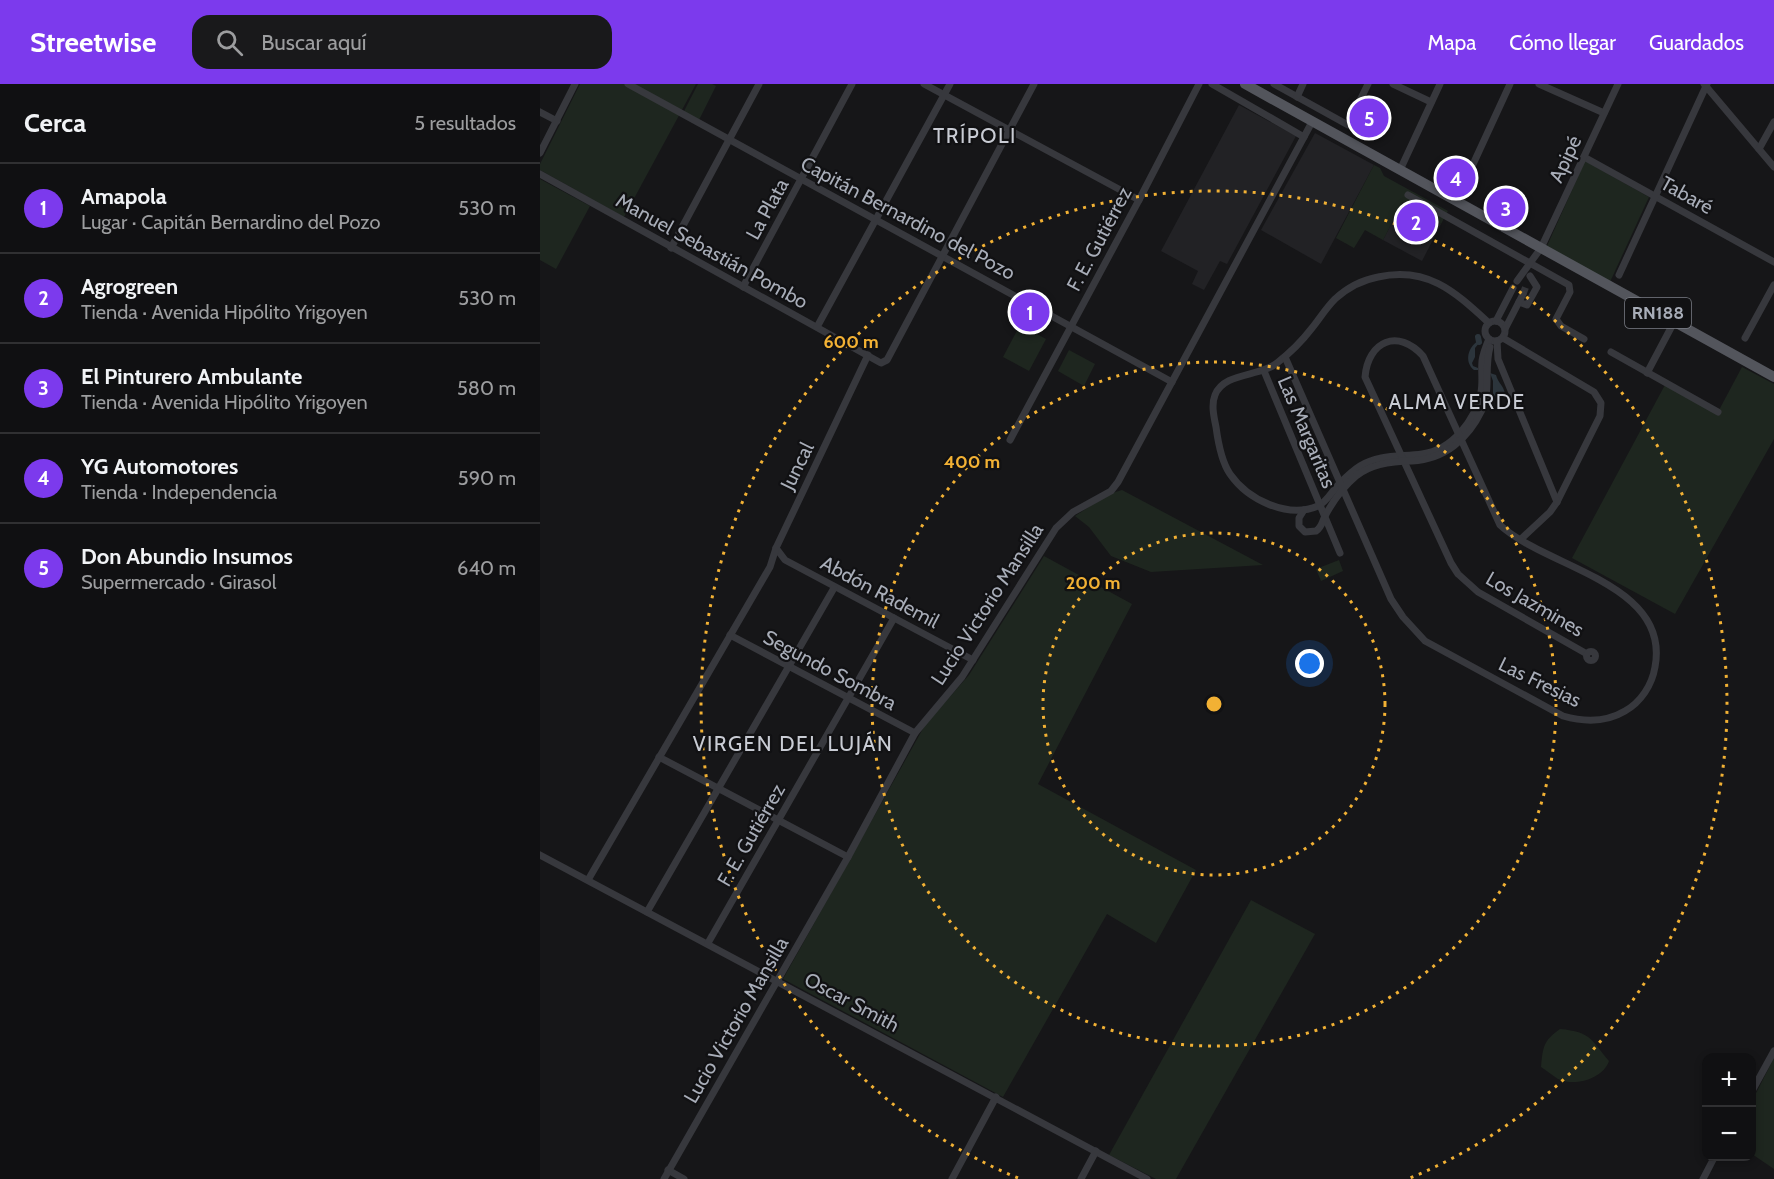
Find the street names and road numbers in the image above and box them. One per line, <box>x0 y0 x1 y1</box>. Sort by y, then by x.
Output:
street label: Apipé <box>1544 132 1586 186</box>
street label: Capitán Bernardino del Pozo <box>797 151 1019 285</box>
street label: Tabaré <box>1657 171 1717 219</box>
street label: La Plata <box>741 174 794 244</box>
street label: F. E. Gutiérrez <box>1062 183 1136 295</box>
street label: Manuel Sebastián Pombo <box>612 188 812 314</box>
road number: RN188 <box>1625 298 1691 328</box>
street label: Las Margaritas <box>1273 373 1341 491</box>
street label: Juncal <box>775 438 819 495</box>
street label: Lucio Victorio Mansilla <box>926 518 1048 689</box>
street label: Abdón Rademil <box>817 551 944 633</box>
street label: Los Jazmines <box>1482 566 1588 642</box>
street label: Segundo Sombra <box>759 625 901 715</box>
street label: Las Fresias <box>1495 652 1585 712</box>
street label: F. E. Gutiérrez <box>712 779 790 891</box>
street label: Lucio Victorio Mansilla <box>679 932 794 1107</box>
street label: Oscar Smith <box>800 967 904 1037</box>

